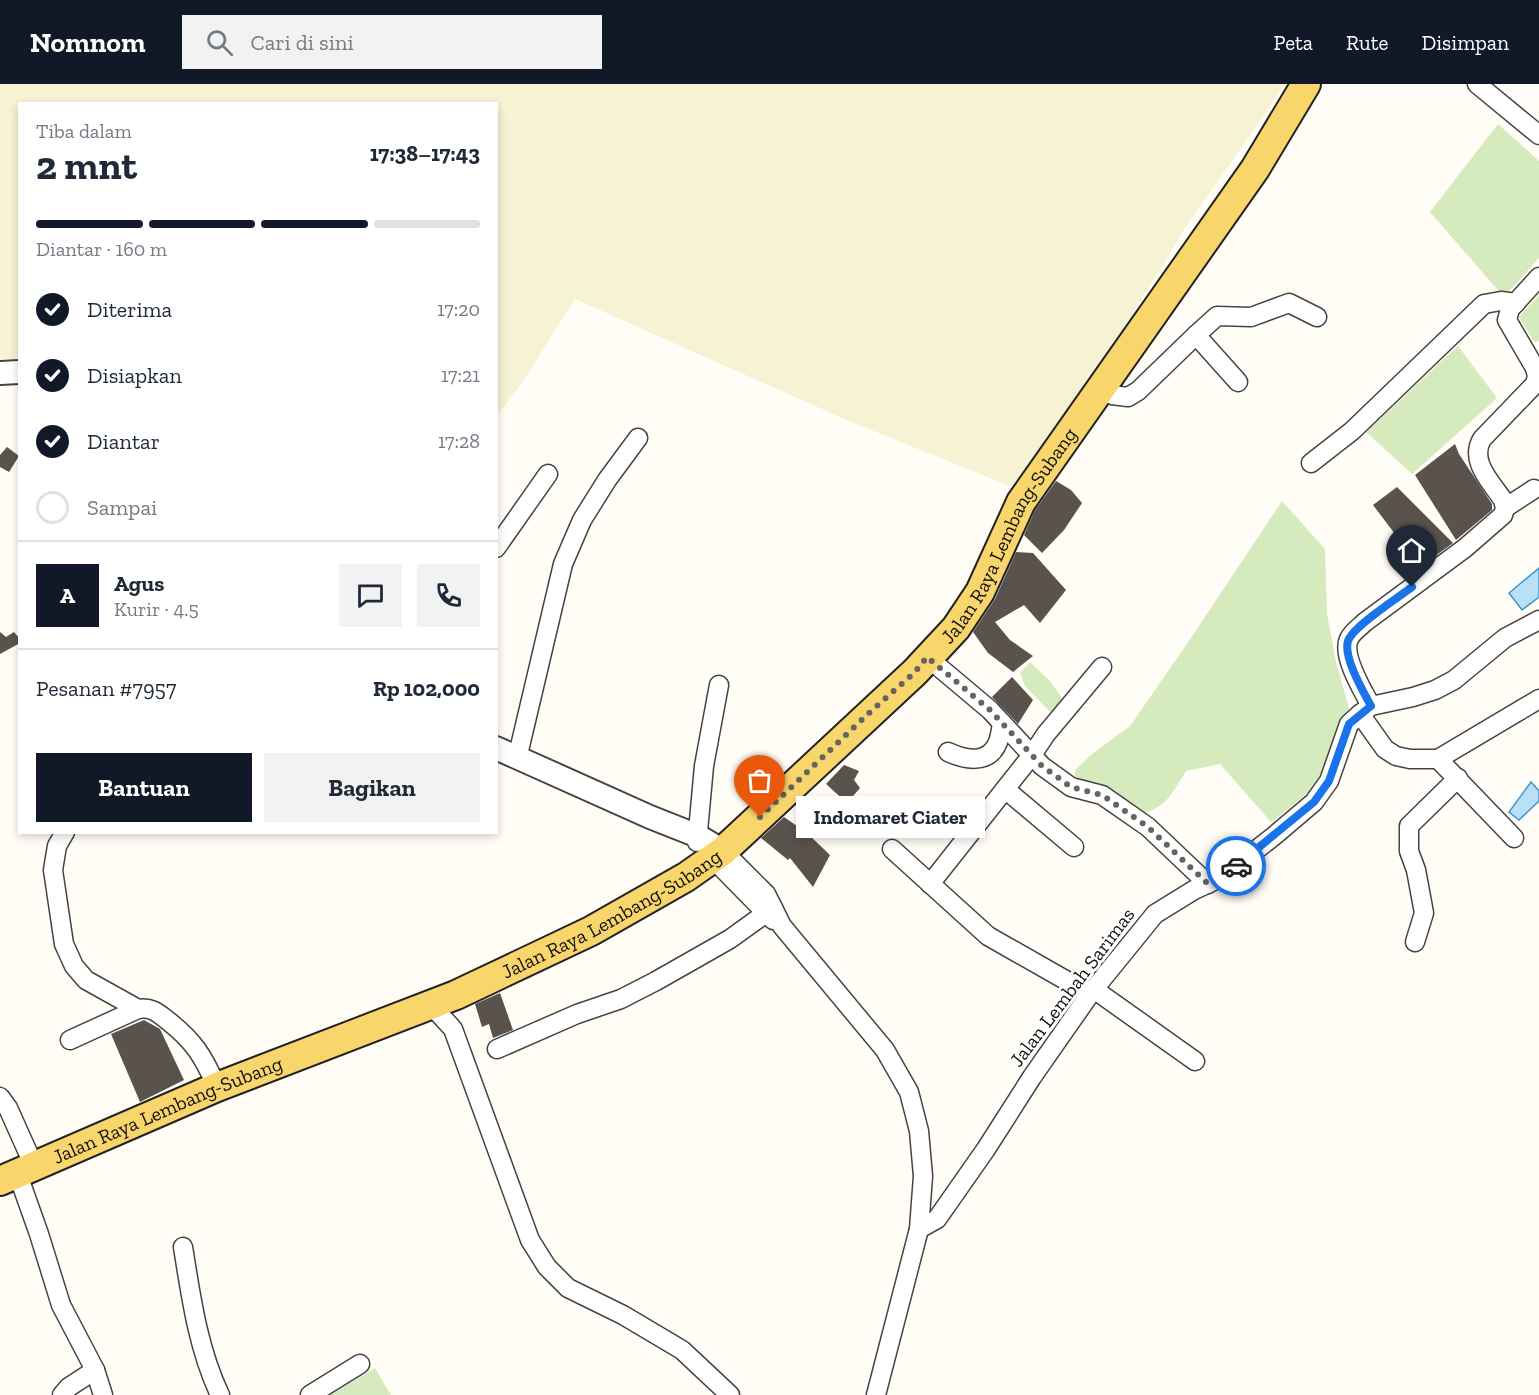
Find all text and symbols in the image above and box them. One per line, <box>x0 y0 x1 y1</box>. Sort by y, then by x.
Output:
search box <box>182 15 602 69</box>
text: Nomnom <box>30 26 146 59</box>
icon: search <box>203 26 236 59</box>
text: Cari di sini <box>251 29 354 56</box>
text: Peta <box>1274 30 1313 55</box>
text: Rute <box>1346 30 1388 55</box>
text: Disimpan <box>1421 30 1509 55</box>
text: Tiba dalam <box>36 119 132 143</box>
text: 17:38–17:43 <box>370 140 480 167</box>
text: 2 mnt <box>36 142 137 189</box>
text: Diantar · 160 m <box>36 237 167 261</box>
icon: check <box>36 293 69 326</box>
text: Diterima <box>87 296 172 323</box>
text: 17:20 <box>437 297 480 321</box>
icon: check <box>36 359 69 392</box>
text: Disiapkan <box>87 362 182 389</box>
text: 17:21 <box>441 363 480 387</box>
street label: Jalan Raya Lembang-Subang <box>936 423 1082 648</box>
icon: check <box>36 425 69 458</box>
text: Diantar <box>87 428 160 455</box>
text: 17:28 <box>438 429 480 453</box>
text: Sampai <box>87 494 157 521</box>
pin <box>1386 525 1437 587</box>
icon: home <box>1395 534 1428 567</box>
button: chat <box>339 564 402 627</box>
button: phone <box>417 564 480 627</box>
text: Agus <box>114 570 164 597</box>
text: A <box>60 582 75 609</box>
text: Kurir · 4.5 <box>114 597 199 621</box>
text: Pesanan #7957 <box>36 675 176 702</box>
text: Rp 102,000 <box>373 675 480 702</box>
button: Bantuan <box>36 753 252 822</box>
button: Bagikan <box>264 753 480 822</box>
pin <box>734 755 785 817</box>
icon: bag <box>743 764 776 797</box>
callout: Indomaret Ciater <box>796 796 985 838</box>
text: Indomaret Ciater <box>814 805 967 829</box>
courier <box>1206 836 1266 896</box>
street label: Jalan Raya Lembang-Subang <box>498 844 726 984</box>
icon: car <box>1220 850 1253 883</box>
street label: Jalan Lembah Sarimas <box>1004 903 1140 1071</box>
street label: Jalan Raya Lembang-Subang <box>49 1051 286 1169</box>

